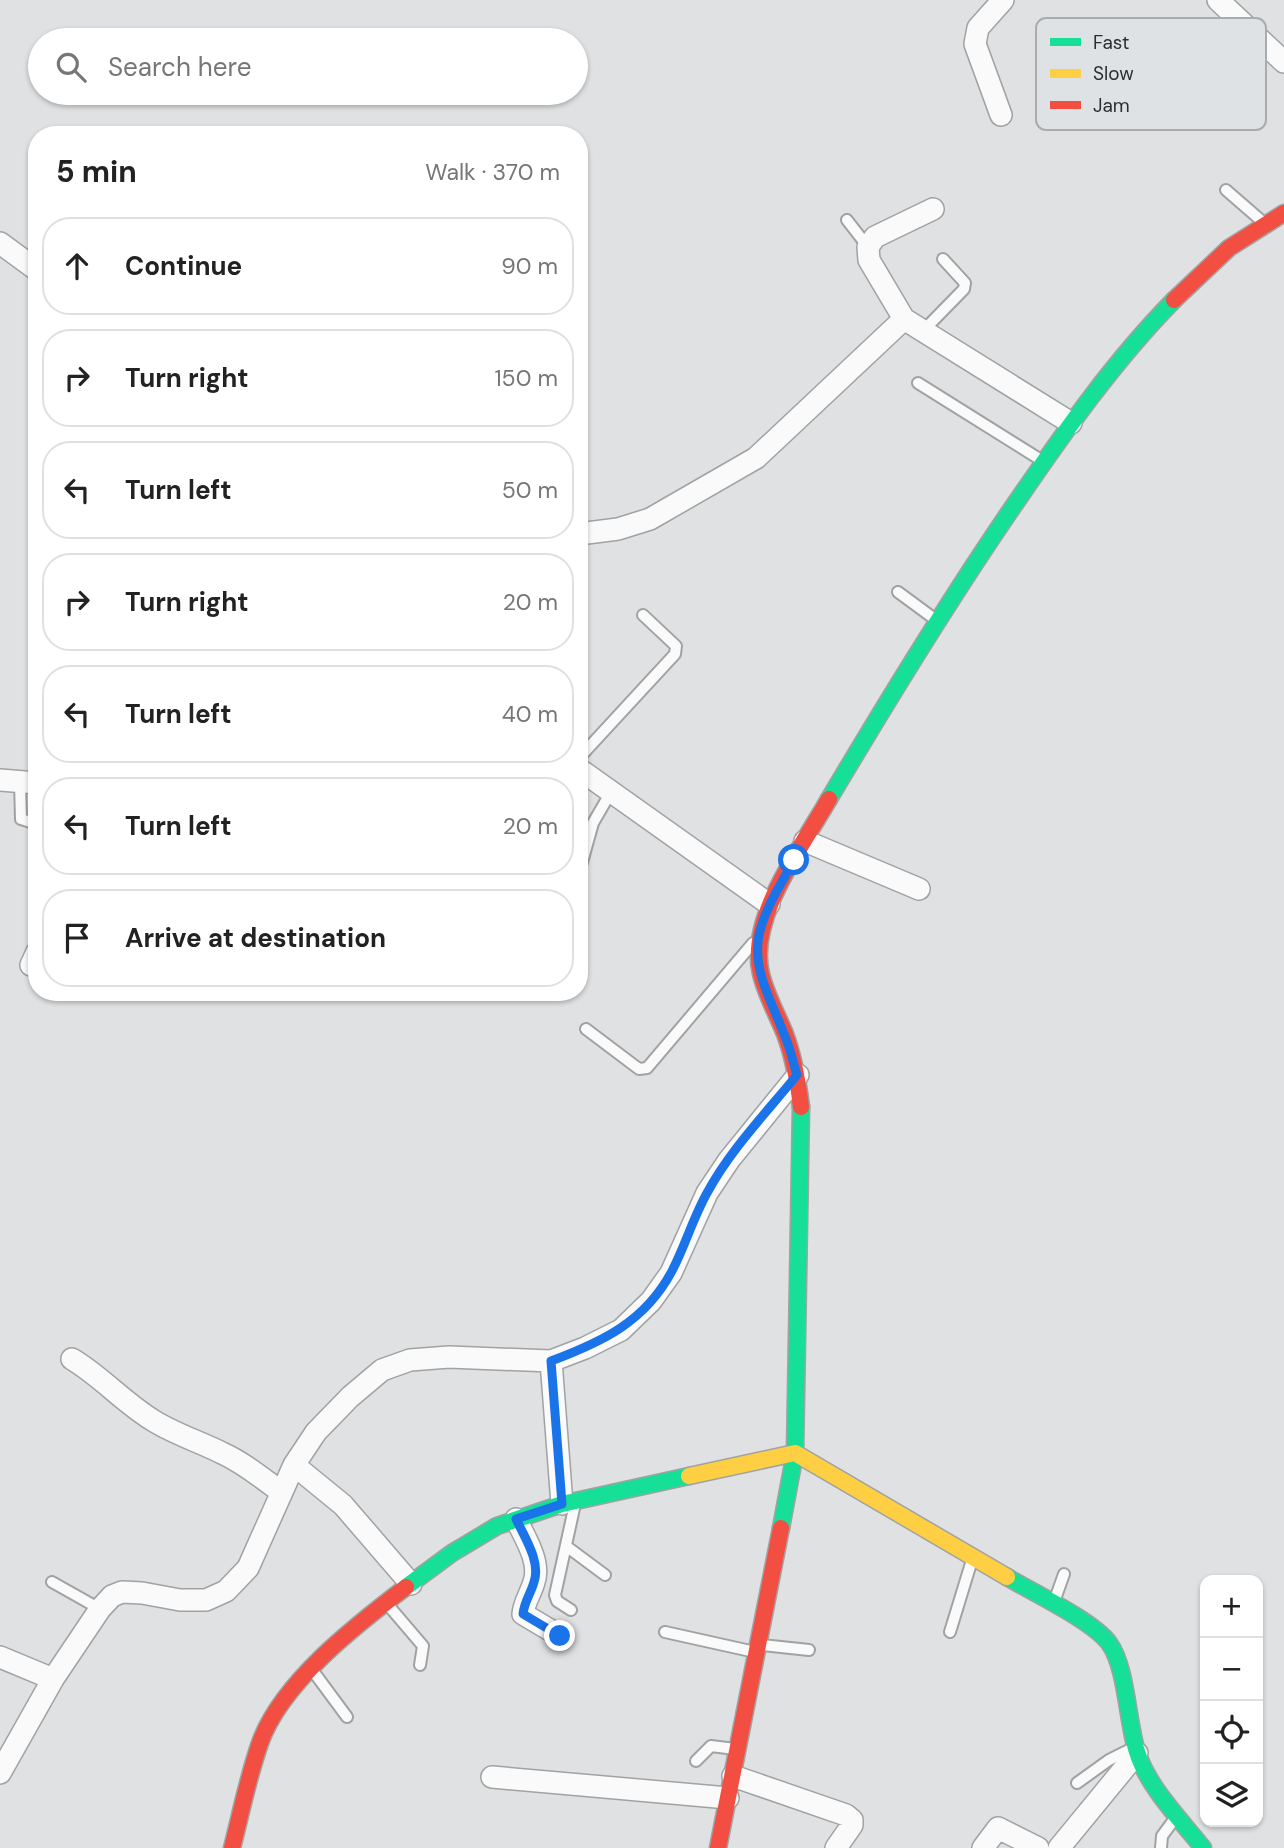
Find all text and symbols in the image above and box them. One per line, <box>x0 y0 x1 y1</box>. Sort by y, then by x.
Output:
legend <box>1036 18 1266 130</box>
search box <box>28 28 588 105</box>
text: Fast <box>1093 30 1129 55</box>
icon: search <box>52 48 90 86</box>
text: Search here <box>108 50 251 84</box>
text: Slow <box>1093 61 1134 86</box>
text: Jam <box>1093 93 1130 118</box>
text: 5 min <box>56 152 137 191</box>
text: Walk · 370 m <box>425 157 560 187</box>
icon: ahead <box>58 247 96 285</box>
text: Continue <box>125 249 242 283</box>
text: 90 m <box>501 251 558 281</box>
icon: right <box>58 359 96 397</box>
text: Turn right <box>125 361 249 395</box>
text: 150 m <box>494 363 558 393</box>
icon: left <box>58 471 96 509</box>
text: Turn left <box>125 473 232 507</box>
text: 50 m <box>502 475 558 505</box>
icon: right <box>58 583 96 621</box>
text: Turn right <box>125 585 249 619</box>
text: 20 m <box>503 587 558 617</box>
icon: left <box>58 695 96 733</box>
text: Turn left <box>125 697 232 731</box>
text: 40 m <box>502 699 558 729</box>
icon: left <box>58 807 96 845</box>
text: Turn left <box>125 809 232 843</box>
text: 20 m <box>503 811 558 841</box>
route start <box>778 844 809 875</box>
icon: arrive <box>58 919 96 957</box>
text: Arrive at destination <box>125 921 386 955</box>
map controls <box>1200 1575 1263 1827</box>
button: + <box>1200 1575 1263 1638</box>
route end <box>544 1620 575 1651</box>
button: − <box>1200 1638 1263 1701</box>
button: locate <box>1200 1701 1263 1764</box>
button: layers <box>1200 1764 1263 1827</box>

